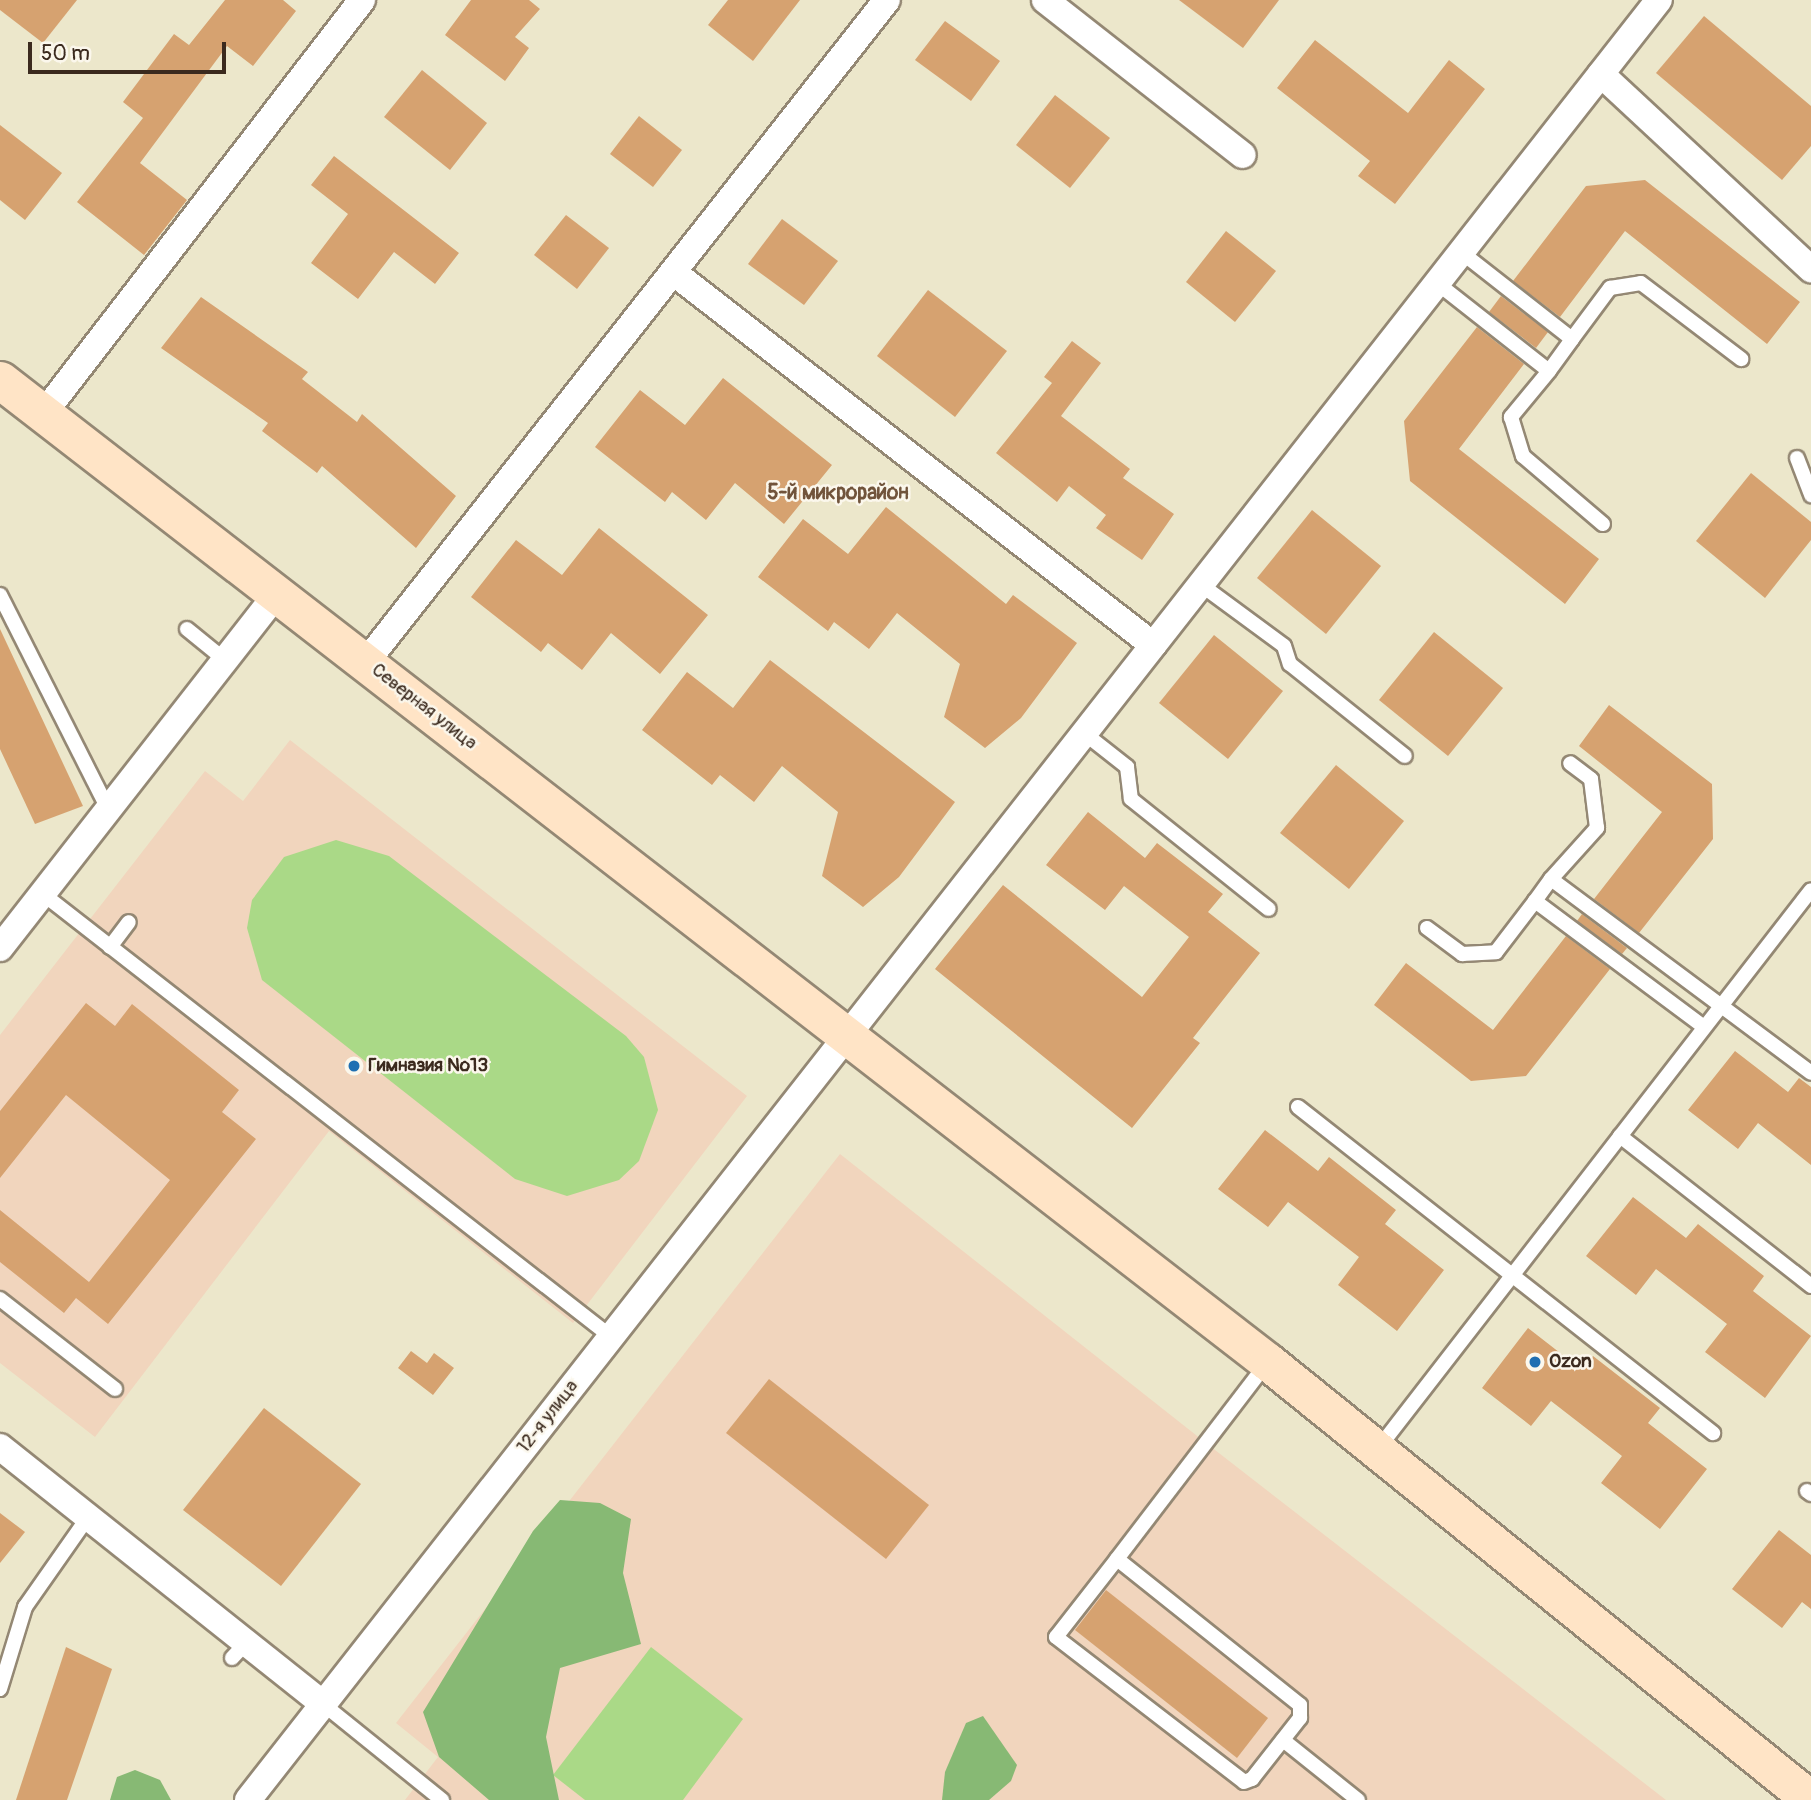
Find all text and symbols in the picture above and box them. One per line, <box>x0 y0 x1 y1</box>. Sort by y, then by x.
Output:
scale bar <box>32 28 229 72</box>
text: 50 m <box>41 40 90 67</box>
district label: 5-й микрорайон <box>767 480 909 506</box>
street label: Северная улица <box>367 659 481 755</box>
place label: Гимназия №13 <box>368 1055 488 1077</box>
marker: Гимназия №13 <box>346 1058 362 1074</box>
place label: Ozon <box>1549 1351 1592 1373</box>
marker: Ozon <box>1527 1354 1543 1370</box>
street label: 12-я улица <box>512 1376 584 1458</box>

